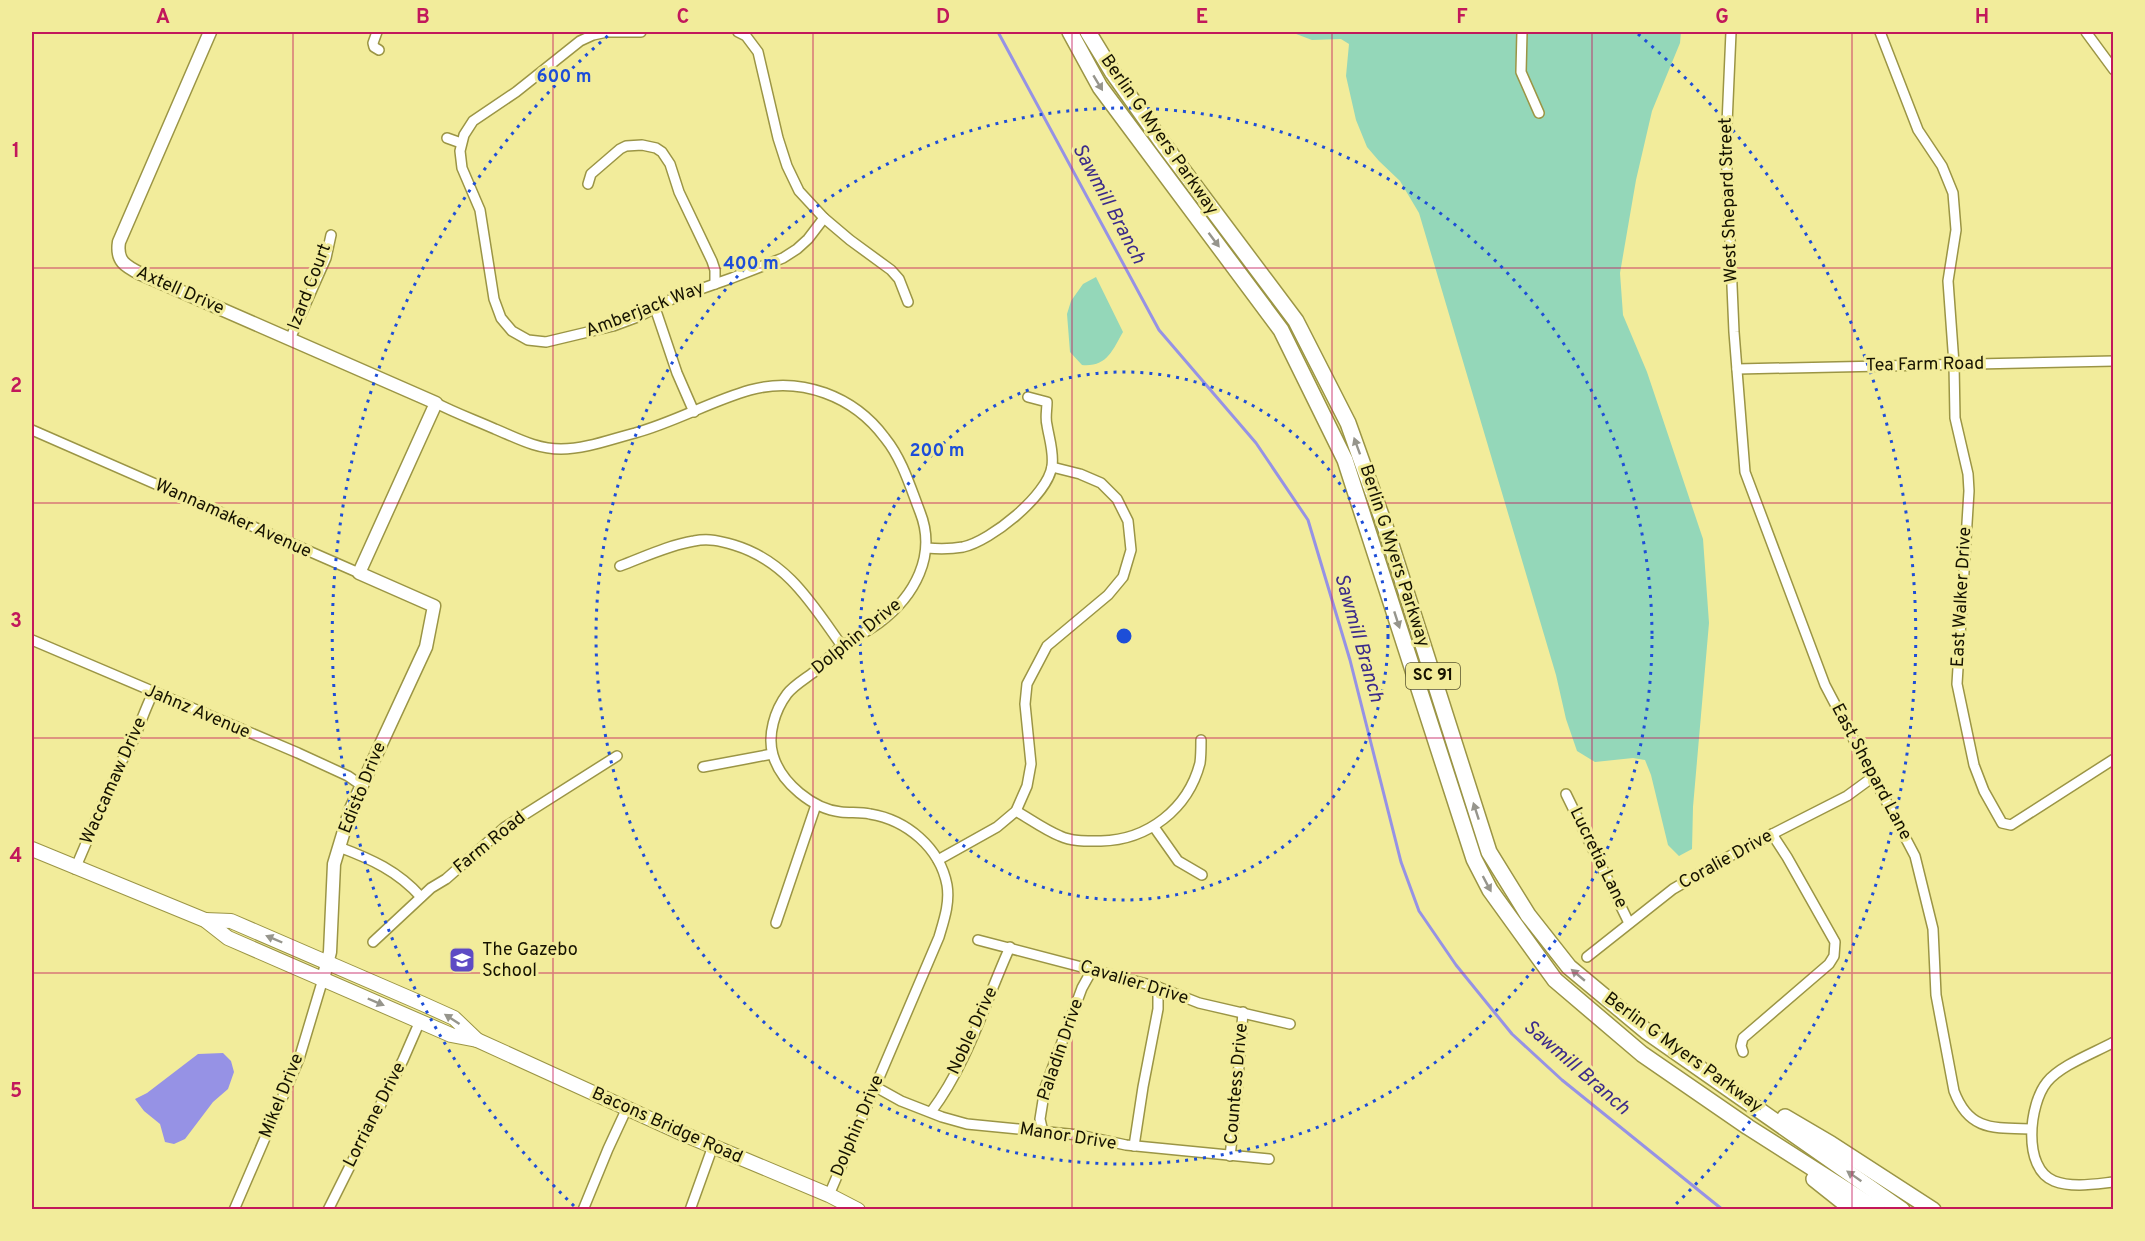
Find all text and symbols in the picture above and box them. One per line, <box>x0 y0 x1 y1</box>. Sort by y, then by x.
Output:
text: A <box>156 5 170 31</box>
text: B <box>416 5 430 31</box>
text: C <box>677 5 689 31</box>
text: D <box>936 5 950 31</box>
text: E <box>1196 5 1208 31</box>
text: F <box>1456 5 1468 31</box>
text: G <box>1715 5 1729 31</box>
text: H <box>1975 5 1989 31</box>
street label: Berlin G Myers Parkway <box>1095 50 1223 220</box>
text: 600 m <box>536 66 592 89</box>
one-way arrow <box>1093 75 1104 91</box>
street label: West Shepard Street <box>1715 117 1743 283</box>
text: 1 <box>12 139 20 165</box>
water label: Sawmill Branch <box>1065 139 1151 269</box>
one-way arrow <box>1207 232 1219 247</box>
street label: Izard Court <box>283 240 337 334</box>
text: 400 m <box>723 253 779 276</box>
street label: Axtell Drive <box>132 261 228 321</box>
street label: Amberjack Way <box>583 277 707 343</box>
street label: Tea Farm Road <box>1866 352 1984 378</box>
text: 2 <box>10 374 22 400</box>
one-way arrow <box>1351 437 1361 455</box>
text: 200 m <box>909 440 965 463</box>
street label: Berlin G Myers Parkway <box>1354 462 1434 650</box>
street label: Wannamaker Avenue <box>151 474 315 564</box>
street label: East Walker Drive <box>1947 526 1977 668</box>
water label: Sawmill Branch <box>1327 571 1389 706</box>
street label: Dolphin Drive <box>808 594 906 680</box>
text: 3 <box>10 609 22 635</box>
one-way arrow <box>1392 611 1402 629</box>
centre of rings <box>1114 626 1134 646</box>
road number: SC 91 <box>1406 663 1460 689</box>
street label: Jahnz Avenue <box>141 679 253 745</box>
street label: East Shepard Lane <box>1825 700 1917 844</box>
street label: Waccamaw Drive <box>76 714 152 848</box>
street label: Edisto Drive <box>334 739 392 837</box>
one-way arrow <box>1471 802 1480 820</box>
street label: Lucretia Lane <box>1564 804 1632 912</box>
street label: Farm Road <box>449 807 531 879</box>
street label: Coralie Drive <box>1675 825 1777 895</box>
text: 4 <box>10 844 22 870</box>
one-way arrow <box>1482 876 1492 893</box>
one-way arrow <box>265 934 283 943</box>
place label: The Gazebo School <box>482 939 578 983</box>
school or university icon: The Gazebo School <box>447 945 477 975</box>
street label: Cavalier Drive <box>1077 956 1191 1010</box>
one-way arrow <box>1570 968 1586 981</box>
street label: Noble Drive <box>943 983 1003 1079</box>
street label: Berlin G Myers Parkway <box>1599 988 1767 1118</box>
street label: Paladin Drive <box>1033 996 1089 1104</box>
one-way arrow <box>368 997 386 1007</box>
one-way arrow <box>444 1013 460 1024</box>
water label: Sawmill Branch <box>1517 1015 1635 1121</box>
street label: Countess Drive <box>1220 1022 1254 1146</box>
street label: Mikel Drive <box>255 1050 309 1142</box>
street label: Lorriane Drive <box>339 1059 411 1171</box>
street label: Dolphin Drive <box>826 1071 890 1181</box>
text: 5 <box>10 1079 22 1105</box>
street label: Bacons Bridge Road <box>588 1082 746 1170</box>
street label: Manor Drive <box>1018 1118 1118 1156</box>
one-way arrow <box>1847 1170 1863 1182</box>

